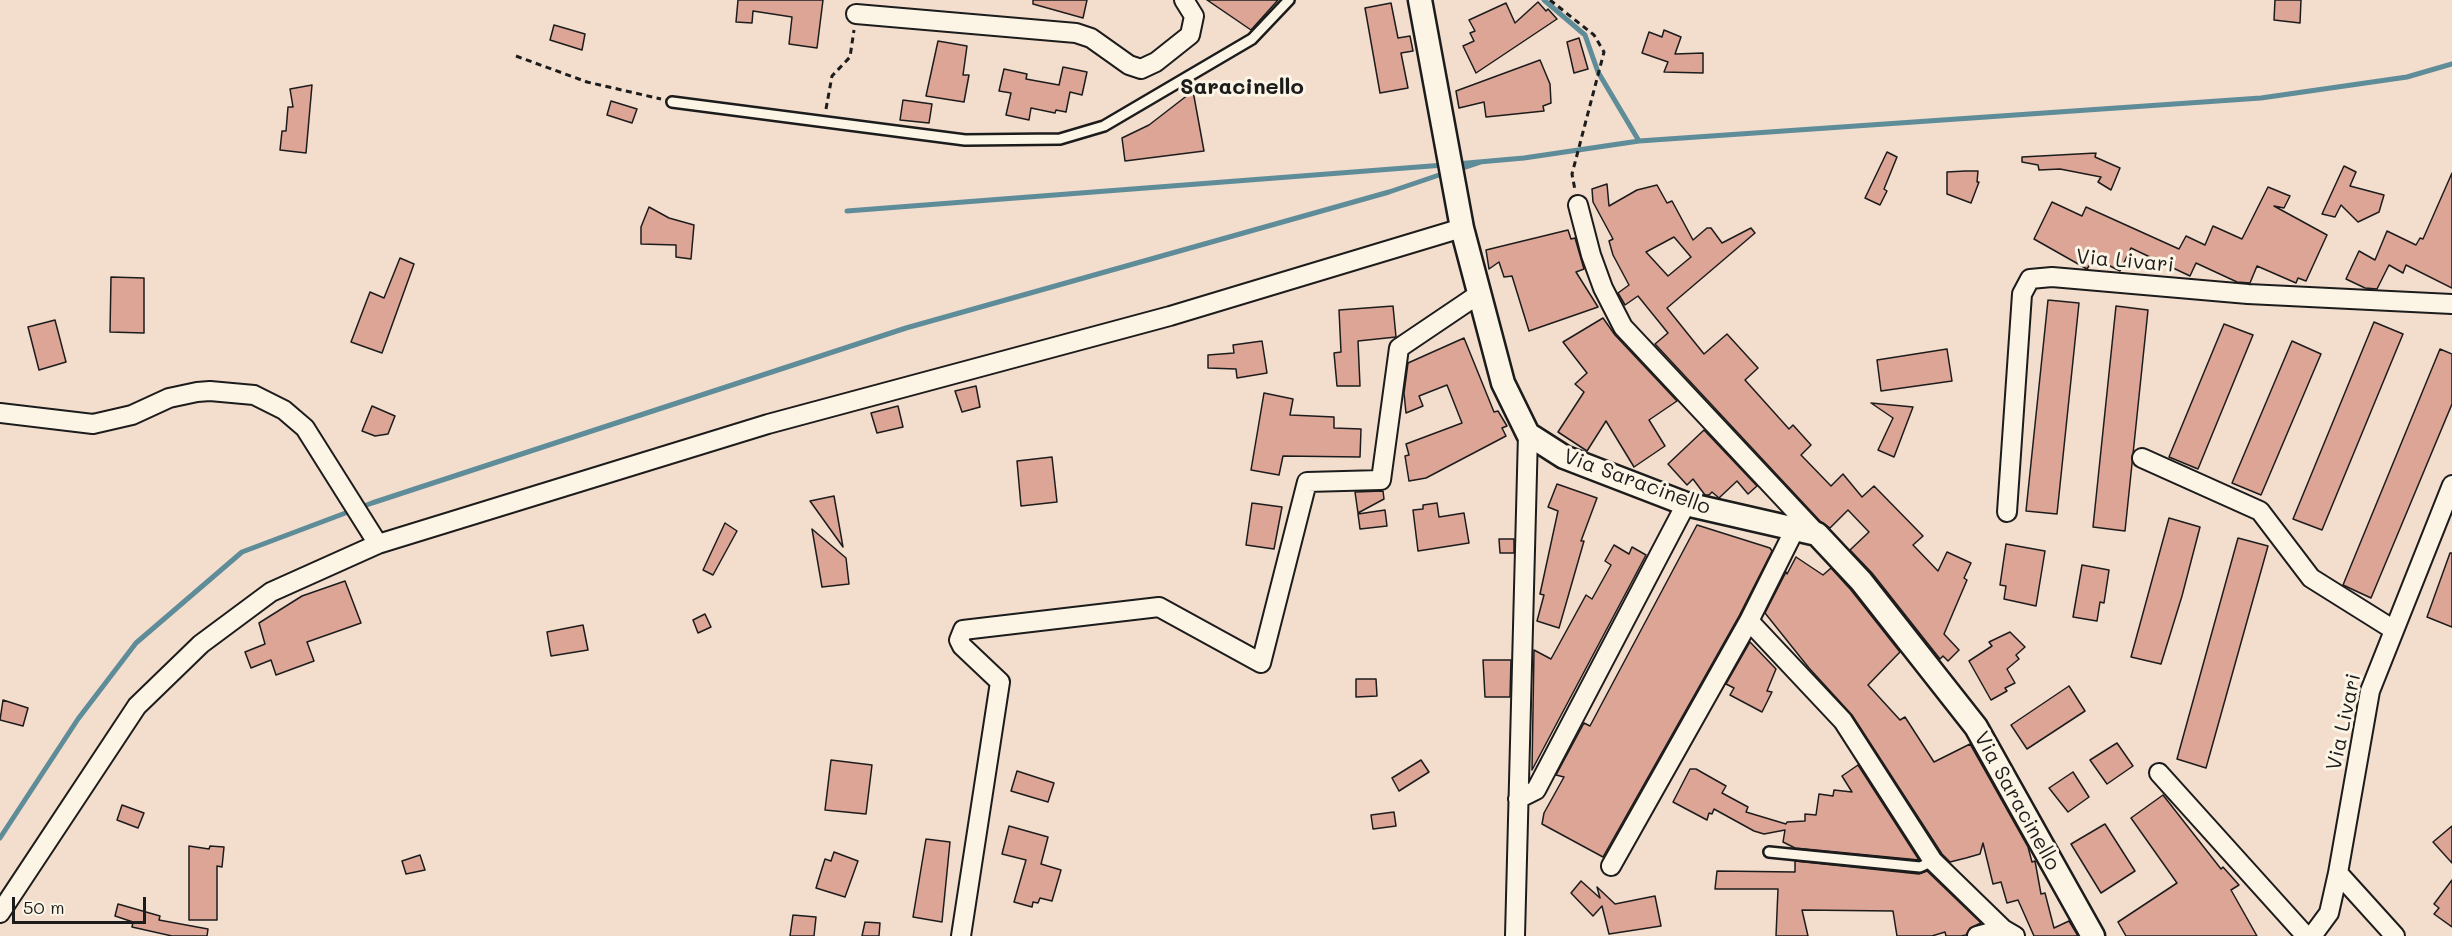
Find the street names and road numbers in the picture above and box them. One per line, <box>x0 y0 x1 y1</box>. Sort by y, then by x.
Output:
street label: Via Livari <box>2075 244 2175 278</box>
street label: Via Saracinello <box>1560 444 1714 520</box>
street label: Via Livari <box>2321 671 2367 773</box>
street label: Via Saracinello <box>1968 727 2066 875</box>

